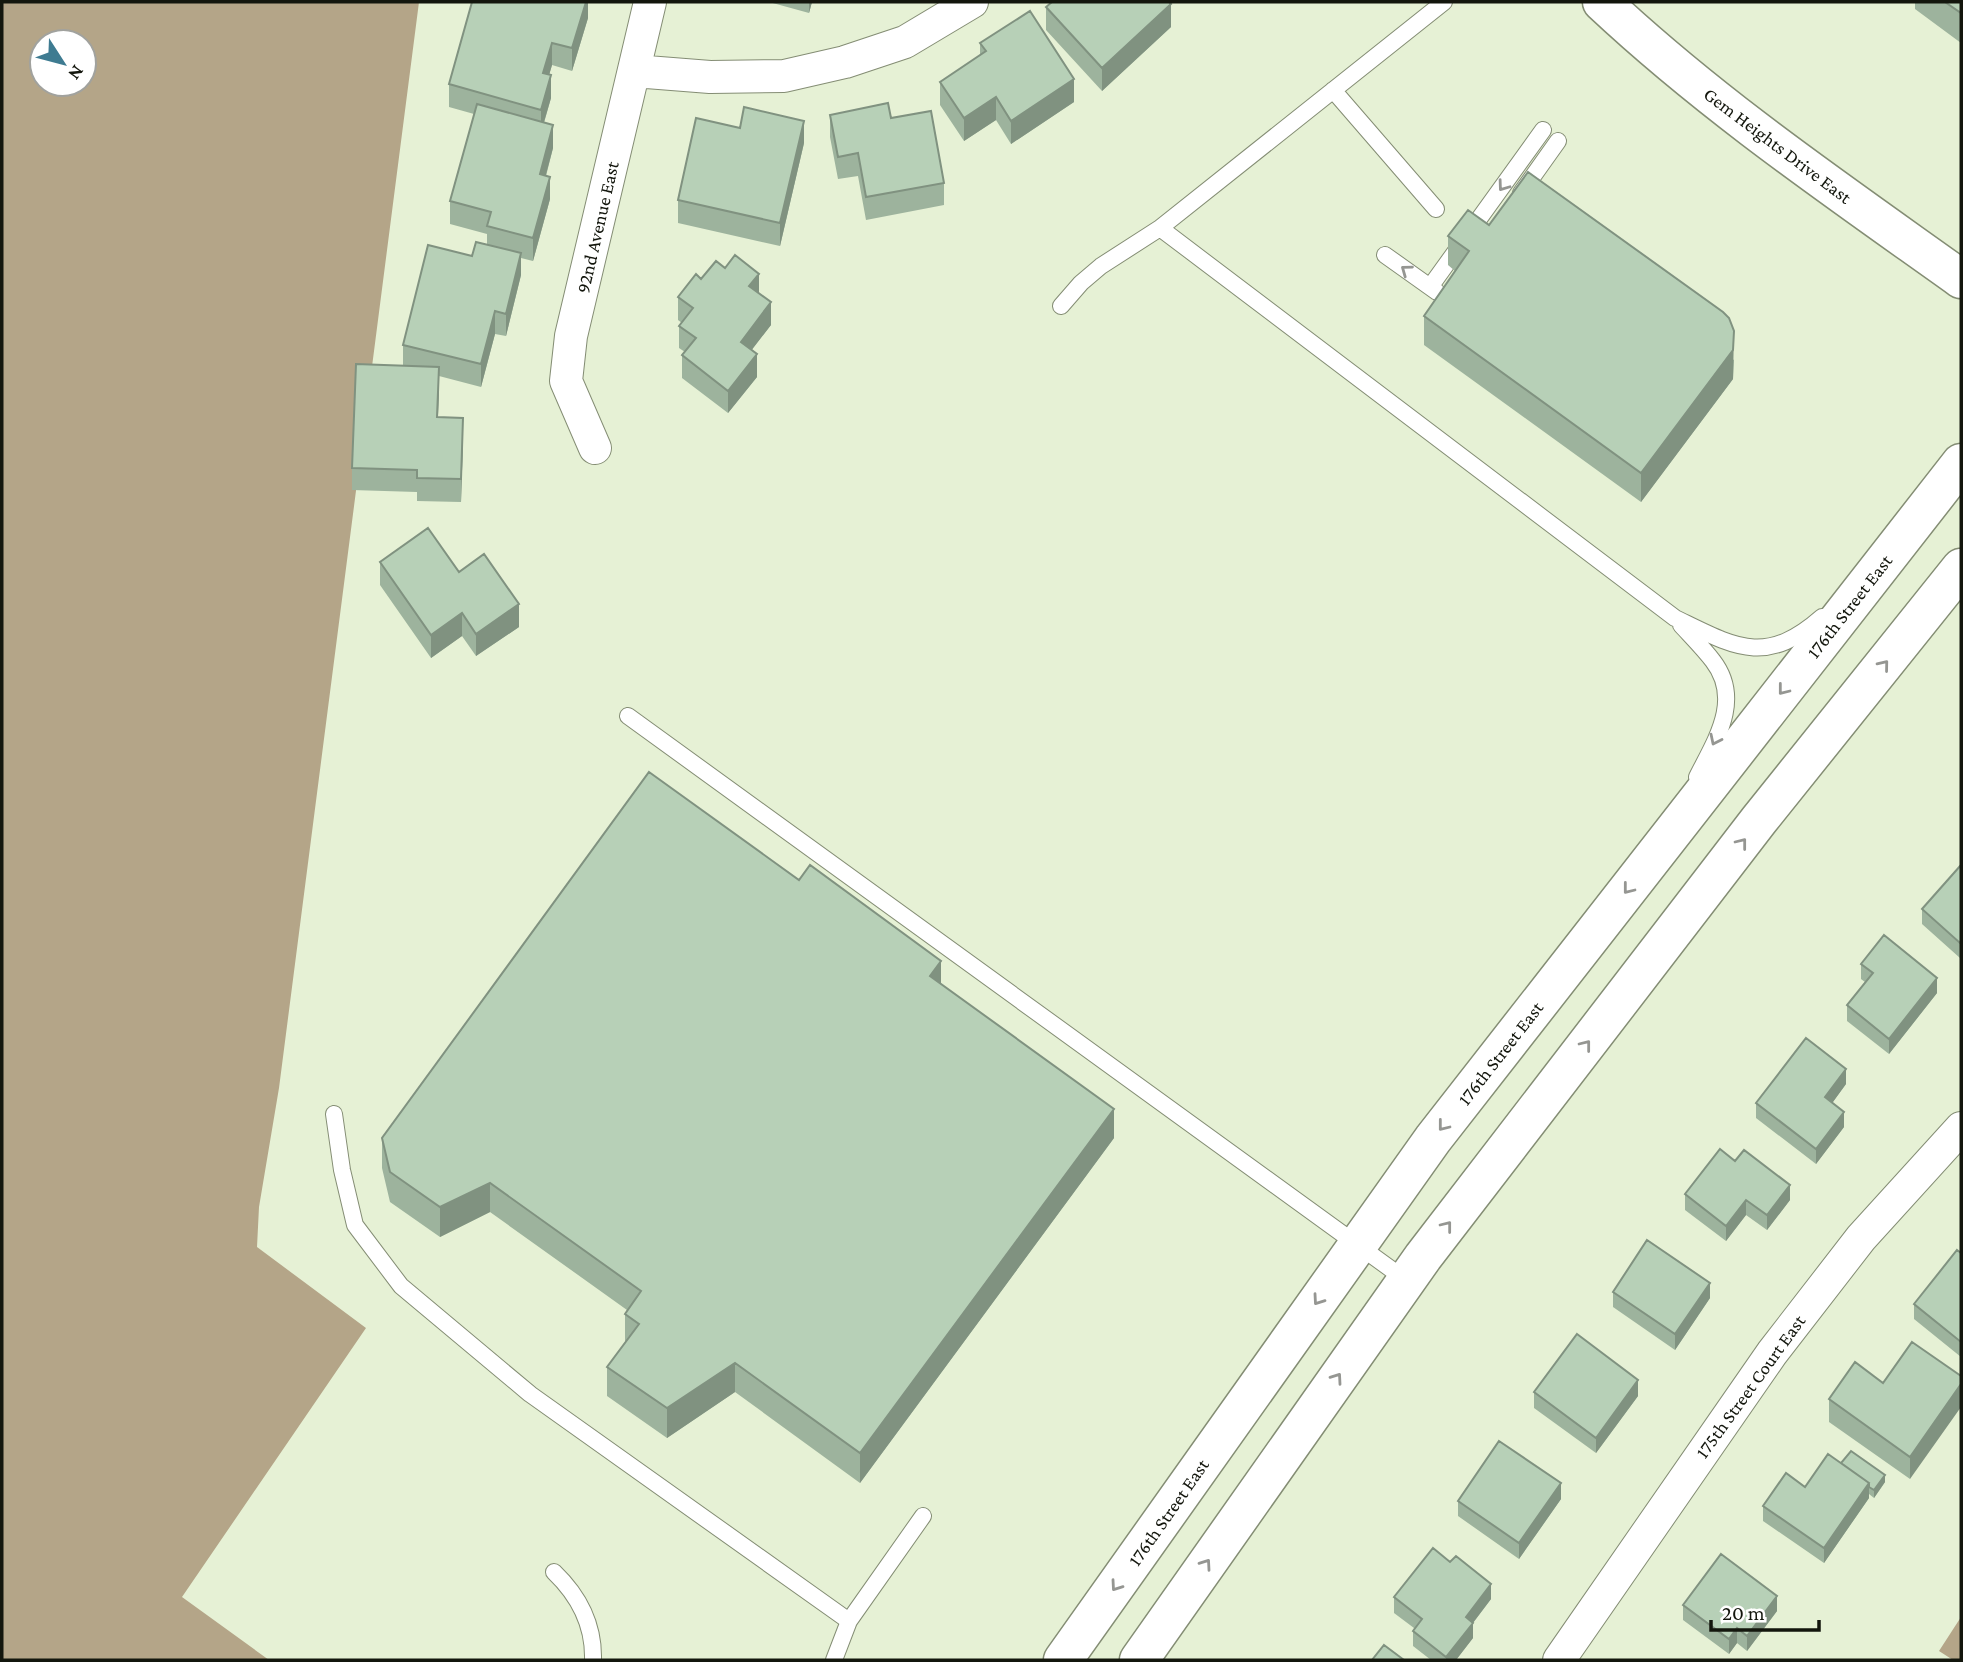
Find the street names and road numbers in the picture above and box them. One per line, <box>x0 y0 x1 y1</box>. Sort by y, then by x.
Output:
street label: Gem Heights Drive East <box>1700 83 1856 208</box>
street label: 92nd Avenue East <box>572 158 623 295</box>
street label: 176th Street East <box>1803 550 1897 662</box>
street label: 176th Street East <box>1454 997 1548 1109</box>
street label: 175th Street Court East <box>1691 1310 1810 1462</box>
street label: 176th Street East <box>1124 1454 1213 1570</box>

